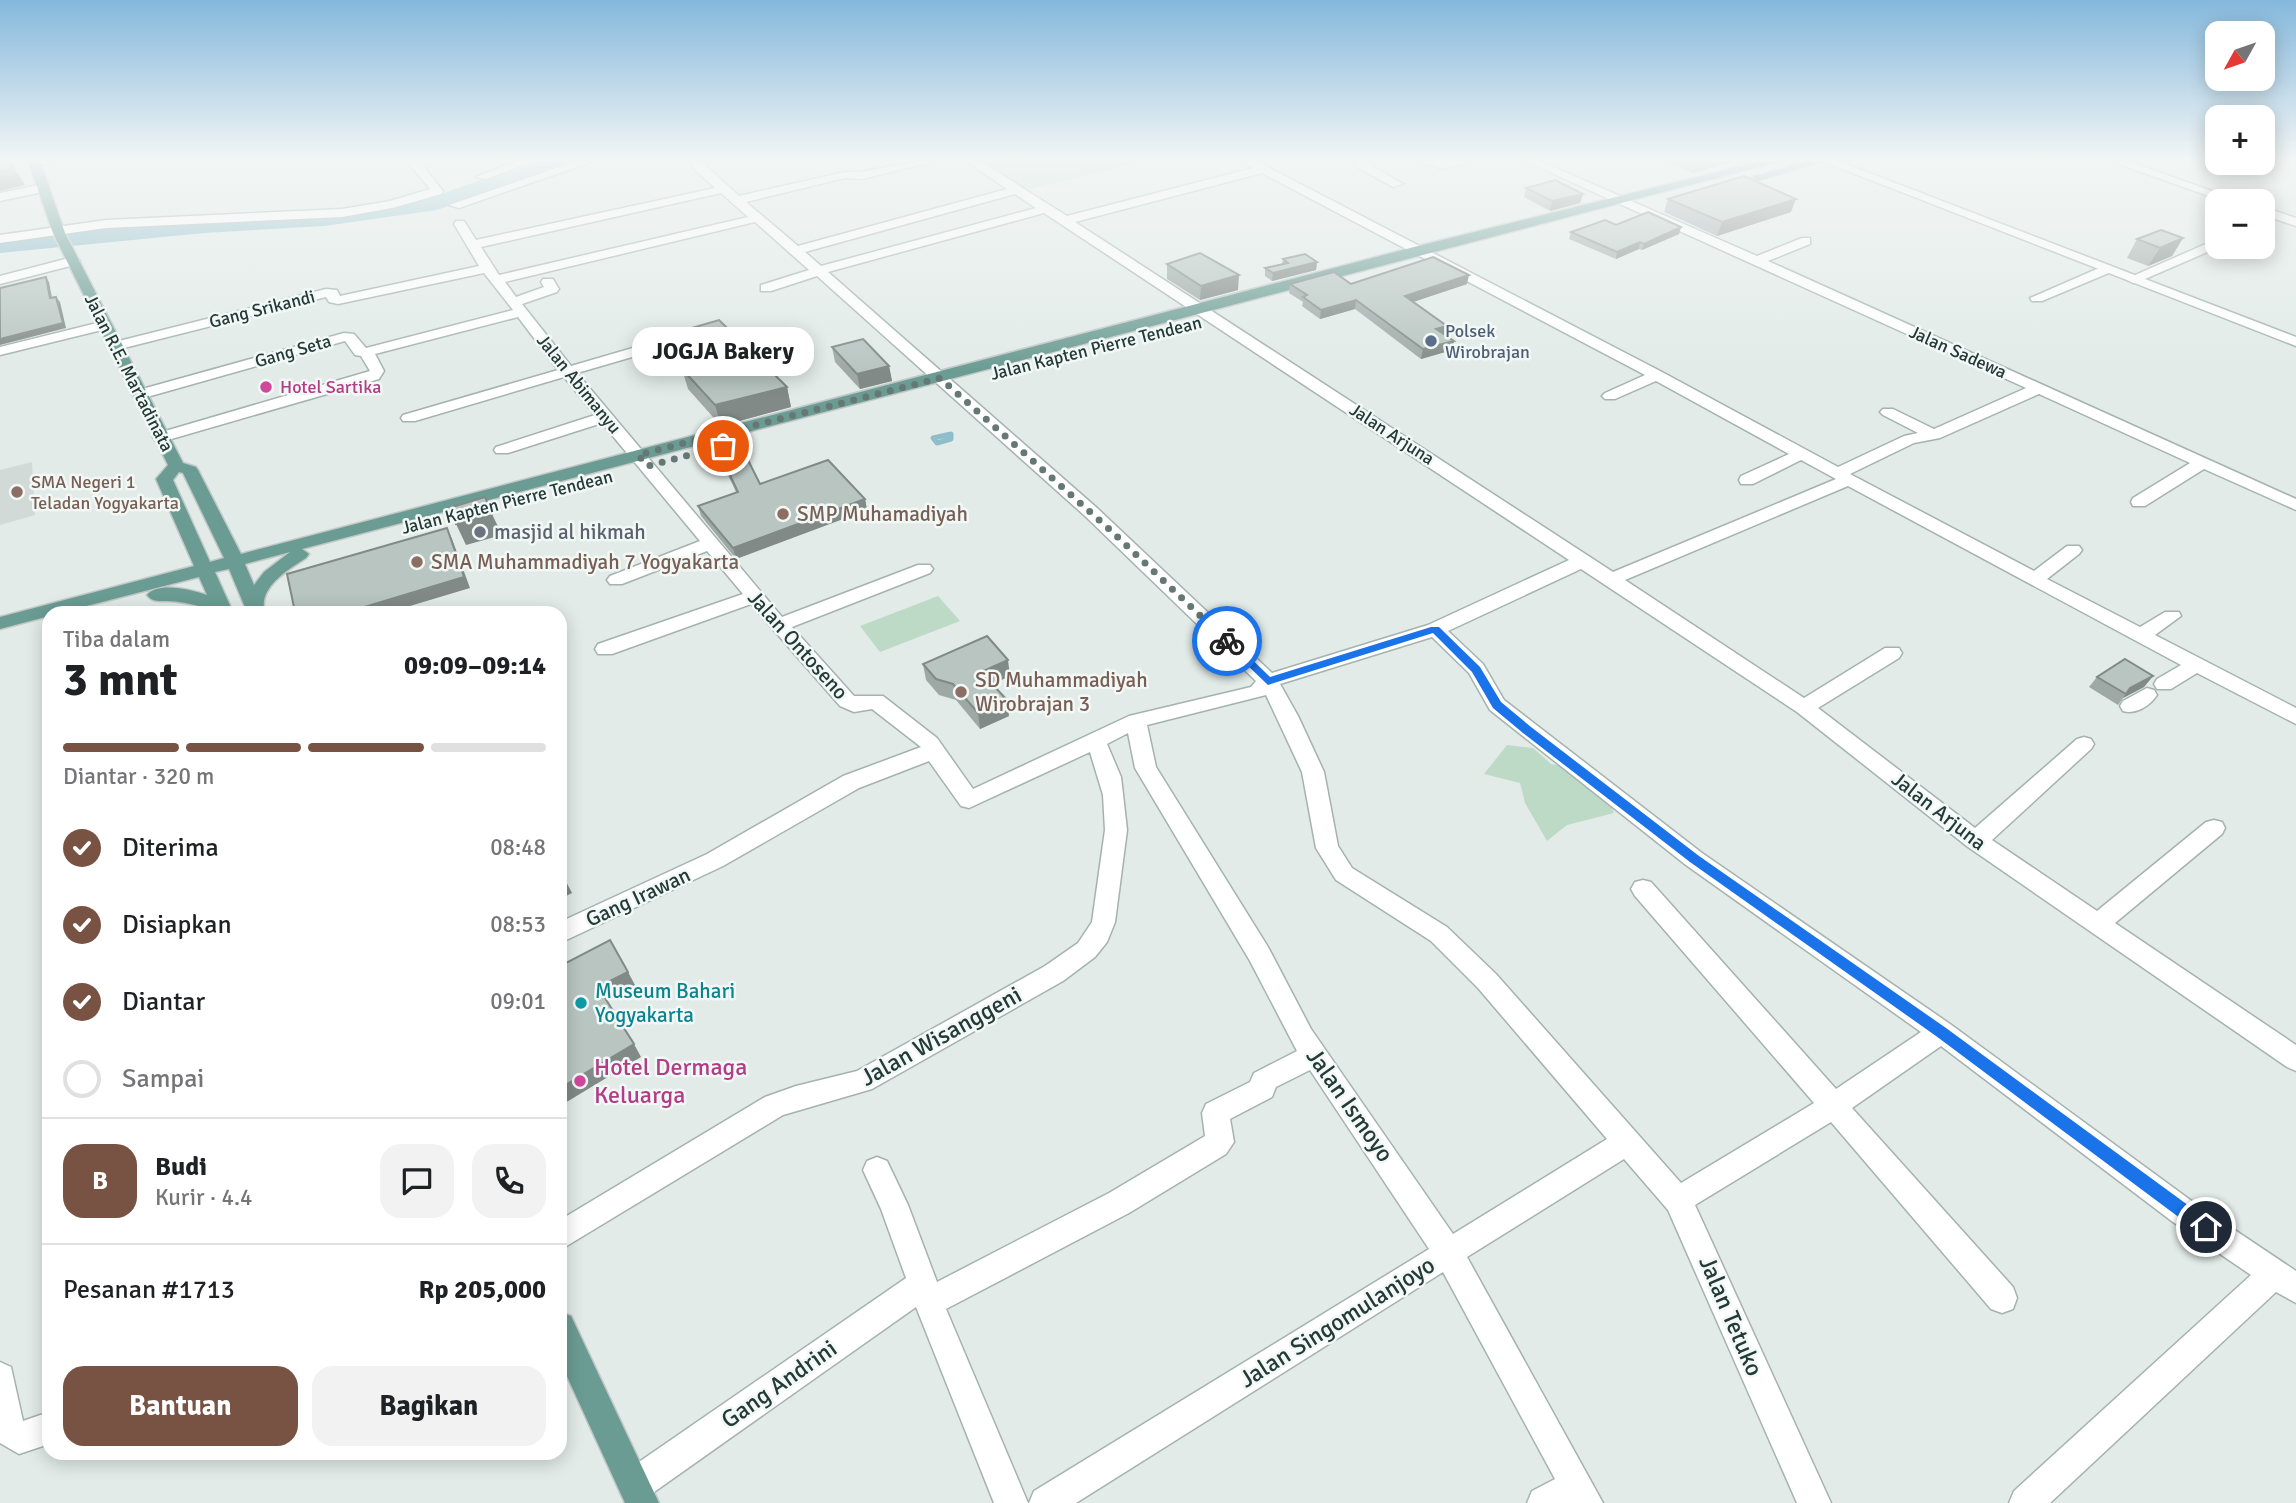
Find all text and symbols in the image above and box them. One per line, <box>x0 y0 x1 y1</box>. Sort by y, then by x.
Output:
north arrow <box>2205 21 2275 91</box>
map controls <box>2205 21 2275 259</box>
button: + <box>2205 105 2275 175</box>
button: − <box>2205 189 2275 259</box>
street label: Gang Srikandi <box>207 285 317 333</box>
street label: Jalan R.E. Martadinata <box>80 291 178 455</box>
street label: Jalan Kapten Pierre Tendean <box>988 311 1204 385</box>
place label: Polsek Wirobrajan <box>1445 320 1530 363</box>
street label: Jalan Sadewa <box>1906 321 2010 383</box>
callout: JOGJA Bakery <box>632 327 814 376</box>
street label: Gang Seta <box>252 330 334 372</box>
street label: Jalan Abimanyu <box>532 330 626 438</box>
marker: Polsek Wirobrajan <box>1423 333 1439 349</box>
text: JOGJA Bakery <box>652 337 794 366</box>
place label: Hotel Sartika <box>280 376 381 398</box>
marker: Hotel Sartika <box>258 379 274 395</box>
street label: Jalan Arjuna <box>1345 398 1439 470</box>
pin <box>693 416 753 476</box>
icon: bag <box>704 427 742 465</box>
street label: Jalan Kapten Pierre Tendean <box>399 465 615 539</box>
place label: SMA Negeri 1 Teladan Yogyakarta <box>31 471 179 514</box>
marker: SMA Negeri 1 Teladan Yogyakarta <box>9 484 25 500</box>
place label: SMP Muhamadiyah <box>797 501 968 527</box>
marker: SMP Muhamadiyah <box>775 506 791 522</box>
place label: masjid al hikmah <box>494 519 646 545</box>
marker: masjid al hikmah <box>472 524 488 540</box>
place label: SMA Muhammadiyah 7 Yogyakarta <box>431 549 739 575</box>
marker: SMA Muhammadiyah 7 Yogyakarta <box>409 554 425 570</box>
street label: Jalan Ontoseno <box>742 585 854 705</box>
courier <box>1192 606 1262 676</box>
icon: bike <box>1208 622 1246 660</box>
text: Tiba dalam <box>63 625 170 654</box>
text: 09:09–09:14 <box>404 650 546 682</box>
text: 3 mnt <box>63 652 178 708</box>
place label: SD Muhammadiyah Wirobrajan 3 <box>975 667 1148 717</box>
marker: SD Muhammadiyah Wirobrajan 3 <box>953 684 969 700</box>
text: Diantar · 320 m <box>63 762 214 791</box>
street label: Jalan Arjuna <box>1887 766 1991 856</box>
icon: check <box>63 829 101 867</box>
text: Diterima <box>122 832 219 864</box>
text: 08:48 <box>490 833 546 862</box>
street label: Gang Irawan <box>582 861 694 933</box>
icon: check <box>63 906 101 944</box>
text: Disiapkan <box>122 909 232 941</box>
text: 08:53 <box>490 910 546 939</box>
place label: Museum Bahari Yogyakarta <box>595 978 735 1028</box>
street label: Jalan Wisanggeni <box>855 979 1027 1093</box>
icon: check <box>63 983 101 1021</box>
text: Diantar <box>122 986 205 1018</box>
text: 09:01 <box>490 987 546 1016</box>
marker: Museum Bahari Yogyakarta <box>573 995 589 1011</box>
street label: Jalan Ismoyo <box>1300 1042 1400 1168</box>
place label: Hotel Dermaga Keluarga <box>594 1052 747 1110</box>
text: Sampai <box>122 1063 204 1095</box>
marker: Hotel Dermaga Keluarga <box>572 1073 588 1089</box>
button: chat <box>380 1144 454 1218</box>
button: phone <box>472 1144 546 1218</box>
text: Budi <box>155 1151 207 1183</box>
text: B <box>92 1165 108 1197</box>
text: Kurir · 4.4 <box>155 1183 252 1212</box>
pin <box>2176 1197 2236 1257</box>
icon: home <box>2187 1208 2225 1246</box>
street label: Jalan Singomulanjoyo <box>1234 1250 1440 1394</box>
street label: Jalan Tetuko <box>1692 1252 1770 1380</box>
text: Pesanan #1713 <box>63 1274 235 1306</box>
text: Rp 205,000 <box>418 1274 546 1306</box>
street label: Gang Andrini <box>715 1333 843 1435</box>
button: Bantuan <box>63 1366 298 1446</box>
button: Bagikan <box>312 1366 546 1446</box>

